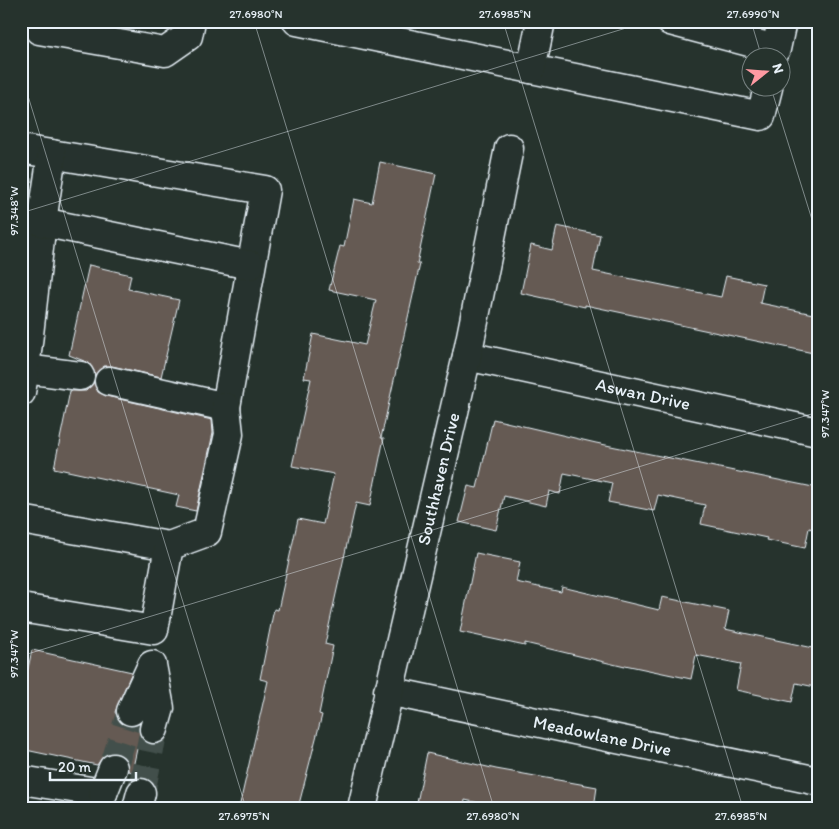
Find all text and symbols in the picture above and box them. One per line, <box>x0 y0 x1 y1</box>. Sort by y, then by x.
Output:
text: 27.6980°N <box>229 7 283 21</box>
text: 27.6985°N <box>479 7 531 21</box>
text: 27.6990°N <box>726 7 780 21</box>
north arrow <box>742 48 792 98</box>
text: N <box>768 61 787 75</box>
text: 97.348°W <box>7 186 21 236</box>
street label: Aswan Drive <box>594 373 692 415</box>
text: 97.347°W <box>818 390 832 438</box>
street label: Southhaven Drive <box>412 410 465 547</box>
text: 97.347°W <box>7 630 21 678</box>
street label: Meadowlane Drive <box>531 711 673 761</box>
scale bar <box>50 749 136 781</box>
text: 20 m <box>58 758 92 776</box>
text: 27.6975°N <box>218 809 270 823</box>
text: 27.6980°N <box>466 809 520 823</box>
text: 27.6985°N <box>715 809 767 823</box>

